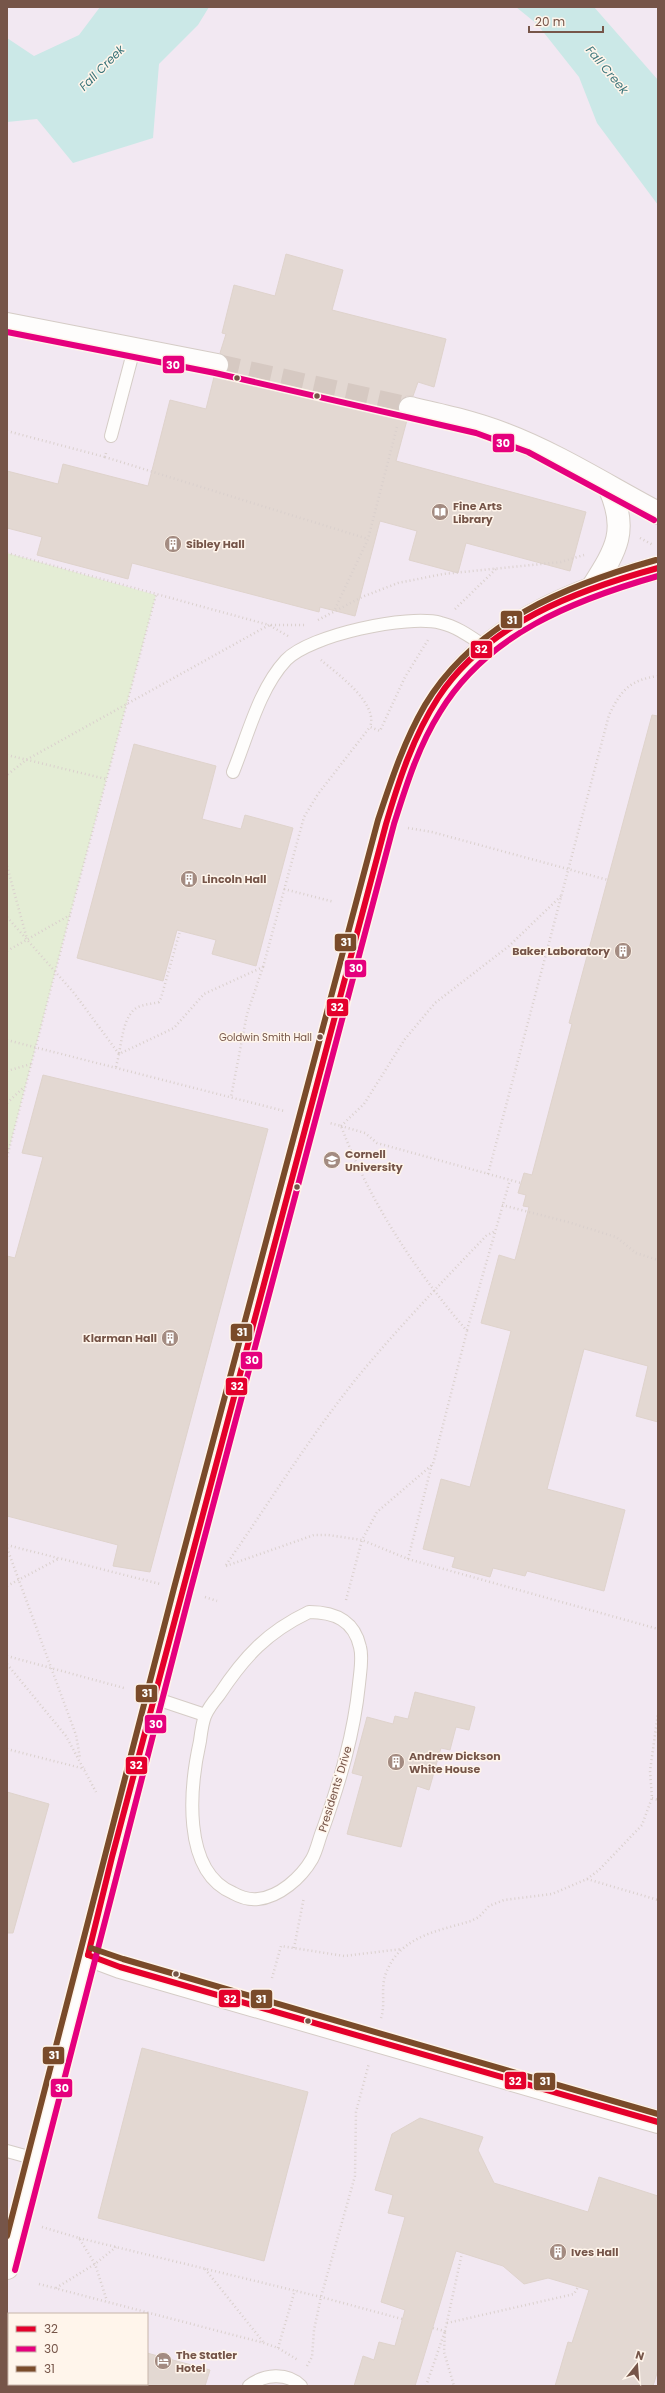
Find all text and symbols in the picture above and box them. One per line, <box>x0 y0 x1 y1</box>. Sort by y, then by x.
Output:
scale bar <box>529 8 603 34</box>
text: 20 m <box>535 13 565 30</box>
water label: Fall Creek <box>75 40 129 94</box>
water label: Fall Creek <box>582 42 633 98</box>
line badge: 30 <box>162 355 185 374</box>
text: 30 <box>166 357 180 373</box>
unlabelled marker <box>232 373 242 383</box>
unlabelled marker <box>312 391 322 401</box>
line badge: 30 <box>492 433 515 453</box>
text: 30 <box>496 435 510 451</box>
place label: Fine Arts Library <box>453 498 502 527</box>
library icon: Fine Arts Library <box>430 502 450 522</box>
building icon: Sibley Hall <box>163 534 183 554</box>
place label: Sibley Hall <box>186 536 245 552</box>
line badge: 31 <box>500 610 523 629</box>
text: 31 <box>507 612 517 628</box>
line badge: 32 <box>470 640 493 659</box>
text: 32 <box>475 641 487 657</box>
building icon: Lincoln Hall <box>179 869 199 889</box>
place label: Lincoln Hall <box>202 871 267 887</box>
line badge: 31 <box>334 933 357 952</box>
text: 31 <box>341 934 351 950</box>
building icon: Baker Laboratory <box>613 941 633 961</box>
place label: Baker Laboratory <box>512 943 610 959</box>
line badge: 30 <box>344 959 367 978</box>
text: 30 <box>349 960 363 976</box>
line badge: 32 <box>326 998 349 1017</box>
text: 32 <box>331 999 343 1015</box>
place label: Goldwin Smith Hall <box>219 1030 312 1045</box>
marker: Goldwin Smith Hall <box>315 1032 325 1042</box>
place label: Cornell University <box>345 1146 403 1175</box>
school or university icon: Cornell University <box>322 1150 342 1170</box>
unlabelled marker <box>292 1182 302 1192</box>
line badge: 31 <box>230 1323 253 1342</box>
text: 31 <box>237 1324 247 1340</box>
building icon: Klarman Hall <box>160 1328 180 1348</box>
place label: Klarman Hall <box>83 1330 157 1346</box>
line badge: 30 <box>240 1351 263 1370</box>
text: 30 <box>245 1352 259 1368</box>
line badge: 32 <box>225 1377 248 1396</box>
text: 32 <box>231 1378 243 1394</box>
line badge: 31 <box>135 1684 158 1703</box>
text: 31 <box>142 1685 152 1701</box>
line badge: 30 <box>144 1714 167 1734</box>
text: 30 <box>149 1716 163 1732</box>
street label: Presidents' Drive <box>314 1744 356 1834</box>
place label: Andrew Dickson White House <box>409 1748 501 1777</box>
building icon: Andrew Dickson White House <box>386 1752 406 1772</box>
line badge: 32 <box>125 1756 148 1775</box>
text: 32 <box>130 1757 142 1773</box>
unlabelled marker <box>171 1969 181 1979</box>
line badge: 32 <box>218 1989 241 2008</box>
line badge: 31 <box>250 1989 273 2009</box>
text: 32 <box>224 1991 236 2007</box>
text: 31 <box>256 1991 266 2007</box>
unlabelled marker <box>303 2016 313 2026</box>
line badge: 31 <box>42 2046 65 2065</box>
text: 31 <box>49 2047 59 2063</box>
line badge: 32 <box>504 2071 527 2090</box>
line badge: 31 <box>533 2072 556 2091</box>
text: 32 <box>509 2073 521 2089</box>
text: 31 <box>540 2073 550 2089</box>
line badge: 30 <box>50 2078 73 2098</box>
text: 30 <box>55 2080 69 2096</box>
building icon: Ives Hall <box>548 2242 568 2262</box>
place label: Ives Hall <box>571 2244 618 2260</box>
legend <box>8 2313 148 2385</box>
text: 32 <box>44 2320 58 2337</box>
text: 30 <box>44 2340 59 2357</box>
north arrow <box>617 2345 657 2385</box>
place label: The Statler Hotel <box>176 2347 237 2376</box>
text: N <box>634 2347 646 2364</box>
hotel icon: The Statler Hotel <box>153 2351 173 2371</box>
text: 31 <box>44 2360 55 2377</box>

